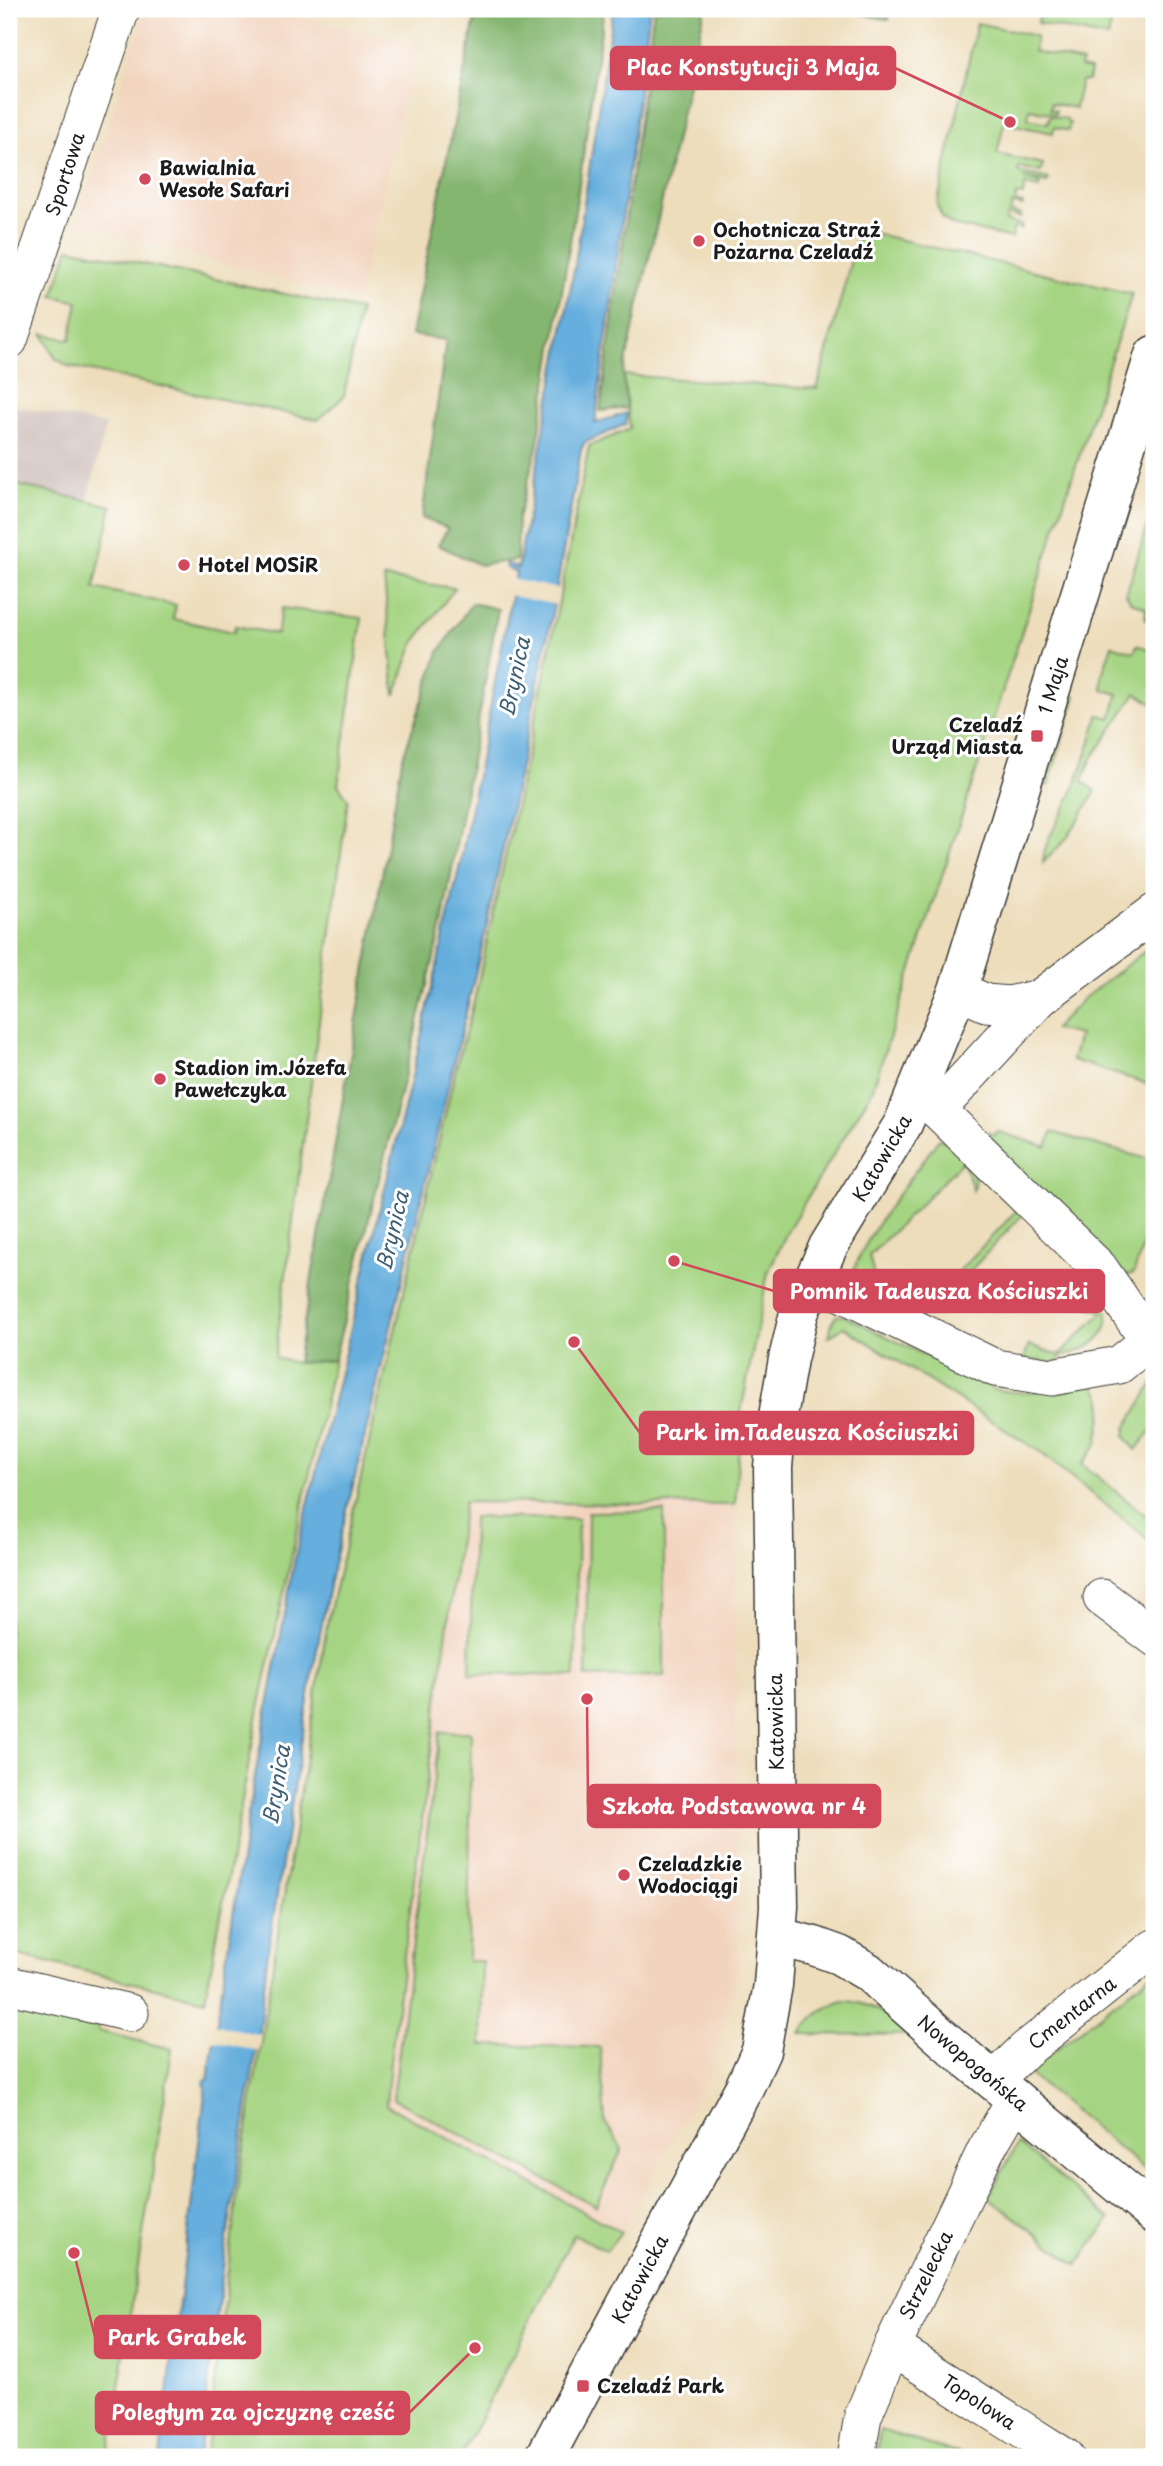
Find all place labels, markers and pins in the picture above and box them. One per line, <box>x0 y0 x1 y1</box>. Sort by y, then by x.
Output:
callout: Plac Konstytucji 3 Maja <box>611 47 895 89</box>
place label: Bawialnia Wesołe Safari <box>159 153 290 203</box>
marker: Bawialnia Wesołe Safari <box>137 171 153 187</box>
place label: Ochotnicza Straż Pożarna Czeladź <box>713 215 881 265</box>
marker: Ochotnicza Straż Pożarna Czeladź <box>691 233 707 249</box>
place label: Hotel MOSiR <box>198 550 318 578</box>
marker: Hotel MOSiR <box>176 557 192 573</box>
place label: Czeladź Urząd Miasta <box>891 710 1023 760</box>
marker: Czeladź Urząd Miasta <box>1029 728 1045 744</box>
place label: Stadion im.Józefa Pawełczyka <box>174 1053 347 1103</box>
marker: Stadion im.Józefa Pawełczyka <box>152 1071 168 1087</box>
callout: Pomnik Tadeusza Kościuszki <box>774 1270 1104 1312</box>
callout: Park im.Tadeusza Kościuszki <box>640 1412 973 1454</box>
callout: Szkoła Podstawowa nr 4 <box>588 1785 880 1827</box>
place label: Czeladzkie Wodociągi <box>638 1849 742 1899</box>
marker: Czeladzkie Wodociągi <box>616 1867 632 1883</box>
callout: Park Grabek <box>95 2316 260 2358</box>
place label: Czeladź Park <box>597 2371 724 2399</box>
marker: Czeladź Park <box>575 2378 591 2394</box>
callout: Poległym za ojczyznę cześć <box>96 2392 409 2434</box>

